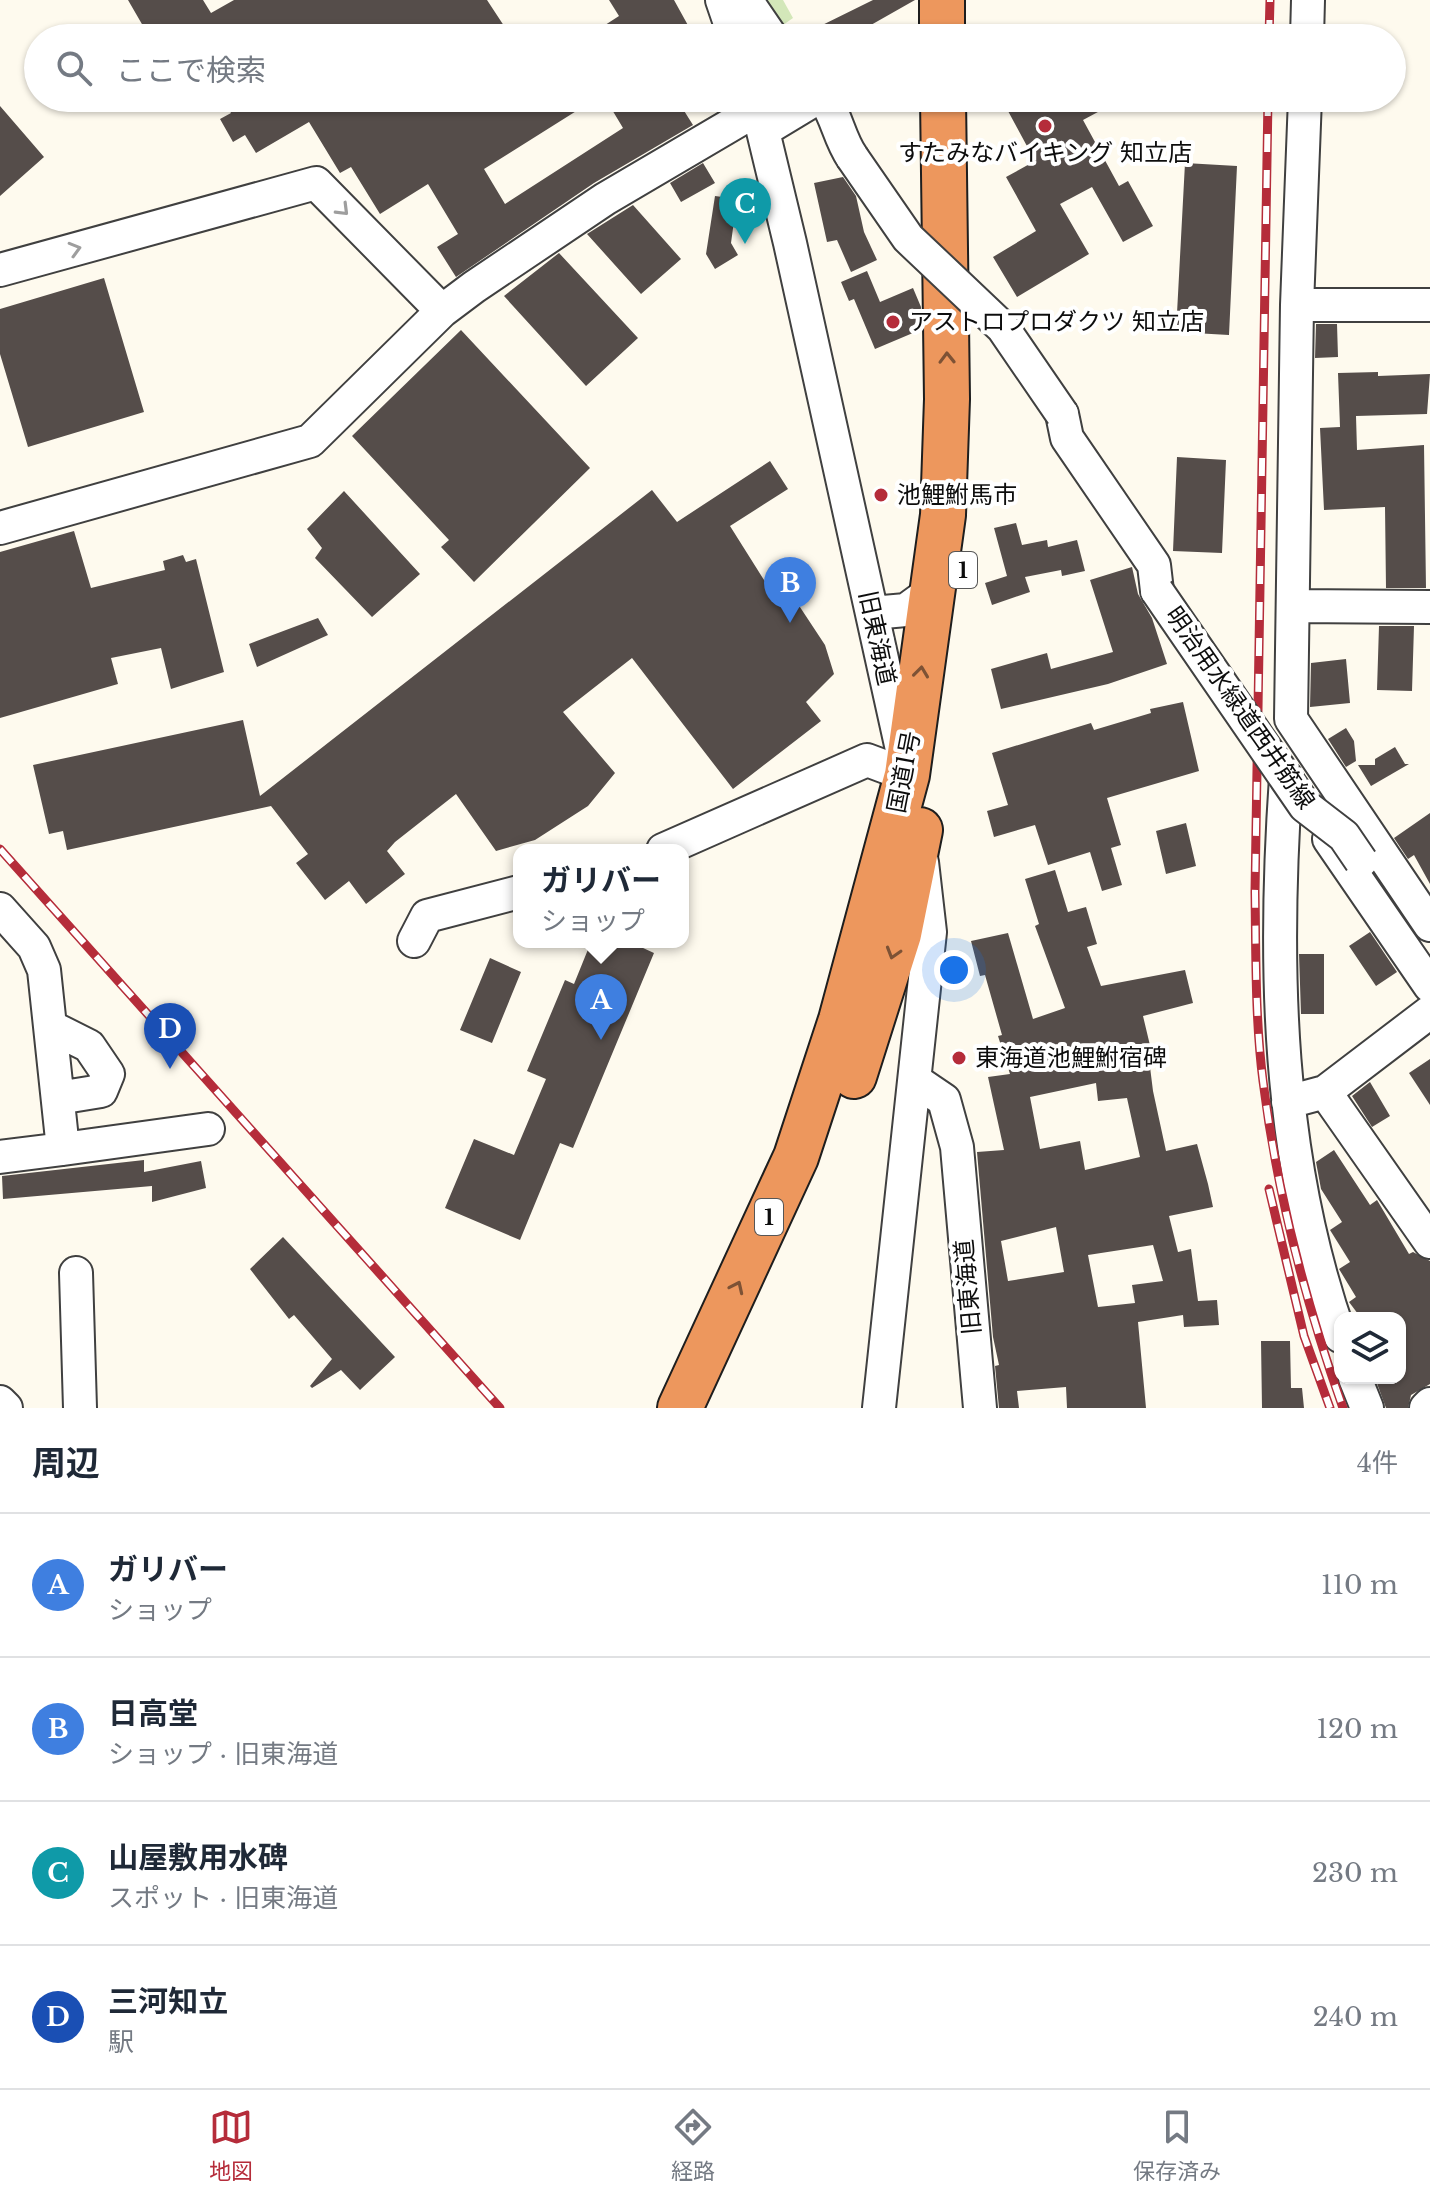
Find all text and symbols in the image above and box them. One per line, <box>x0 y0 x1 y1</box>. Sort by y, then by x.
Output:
search box <box>24 24 1406 112</box>
icon: search <box>52 46 96 90</box>
text: ここで検索 <box>116 52 266 89</box>
marker: すたみなバイキング 知立店 <box>1036 117 1054 135</box>
place label: すたみなバイキング 知立店 <box>898 138 1192 167</box>
pin: C <box>719 178 771 244</box>
one-way arrow <box>333 201 348 215</box>
one-way arrow <box>68 242 82 259</box>
place label: アストロプロダクツ 知立店 <box>909 307 1204 336</box>
marker: アストロプロダクツ 知立店 <box>884 313 902 331</box>
one-way arrow <box>938 351 956 364</box>
place label: 池鯉鮒馬市 <box>897 480 1017 509</box>
marker: 池鯉鮒馬市 <box>872 486 890 504</box>
road number: 1 <box>949 552 977 588</box>
pin: B <box>764 557 816 623</box>
street label: 旧東海道 <box>853 588 902 688</box>
street label: 明治用水緑道西井筋線 <box>1160 601 1321 814</box>
one-way arrow <box>912 665 929 679</box>
street label: 国道1号 <box>881 729 926 815</box>
popup <box>513 844 689 948</box>
text: ガリバー <box>541 862 661 899</box>
text: ショップ <box>541 905 645 937</box>
one-way arrow <box>886 945 902 959</box>
your location <box>934 950 974 990</box>
pin: A <box>575 974 627 1040</box>
pin: D <box>144 1003 196 1069</box>
place label: 東海道池鯉鮒宿碑 <box>975 1043 1167 1072</box>
marker: 東海道池鯉鮒宿碑 <box>950 1049 968 1067</box>
road number: 1 <box>755 1199 783 1235</box>
street label: 旧東海道 <box>949 1238 986 1336</box>
one-way arrow <box>728 1281 744 1295</box>
map controls <box>1334 1312 1406 1384</box>
button: layers <box>1334 1312 1406 1384</box>
text: 周辺 <box>32 1442 100 1484</box>
text: 4件 <box>1357 1447 1398 1479</box>
text: ガリバー <box>108 1551 228 1588</box>
text: A <box>47 1569 69 1601</box>
text: 110 m <box>1321 1569 1398 1601</box>
text: ショップ <box>108 1594 212 1626</box>
text: 日高堂 <box>108 1695 198 1732</box>
text: B <box>48 1713 68 1745</box>
text: 120 m <box>1316 1713 1398 1745</box>
text: ショップ · 旧東海道 <box>108 1738 338 1770</box>
text: 山屋敷用水碑 <box>108 1839 288 1876</box>
text: C <box>47 1857 69 1889</box>
text: 230 m <box>1312 1857 1398 1889</box>
text: スポット · 旧東海道 <box>108 1882 338 1914</box>
text: 三河知立 <box>108 1983 228 2020</box>
text: D <box>46 2001 70 2033</box>
text: 240 m <box>1313 2001 1398 2033</box>
text: 駅 <box>108 2026 134 2058</box>
tab: 地図 <box>209 2105 253 2185</box>
tab: 経路 <box>671 2105 715 2185</box>
tab: 保存済み <box>1133 2105 1221 2185</box>

